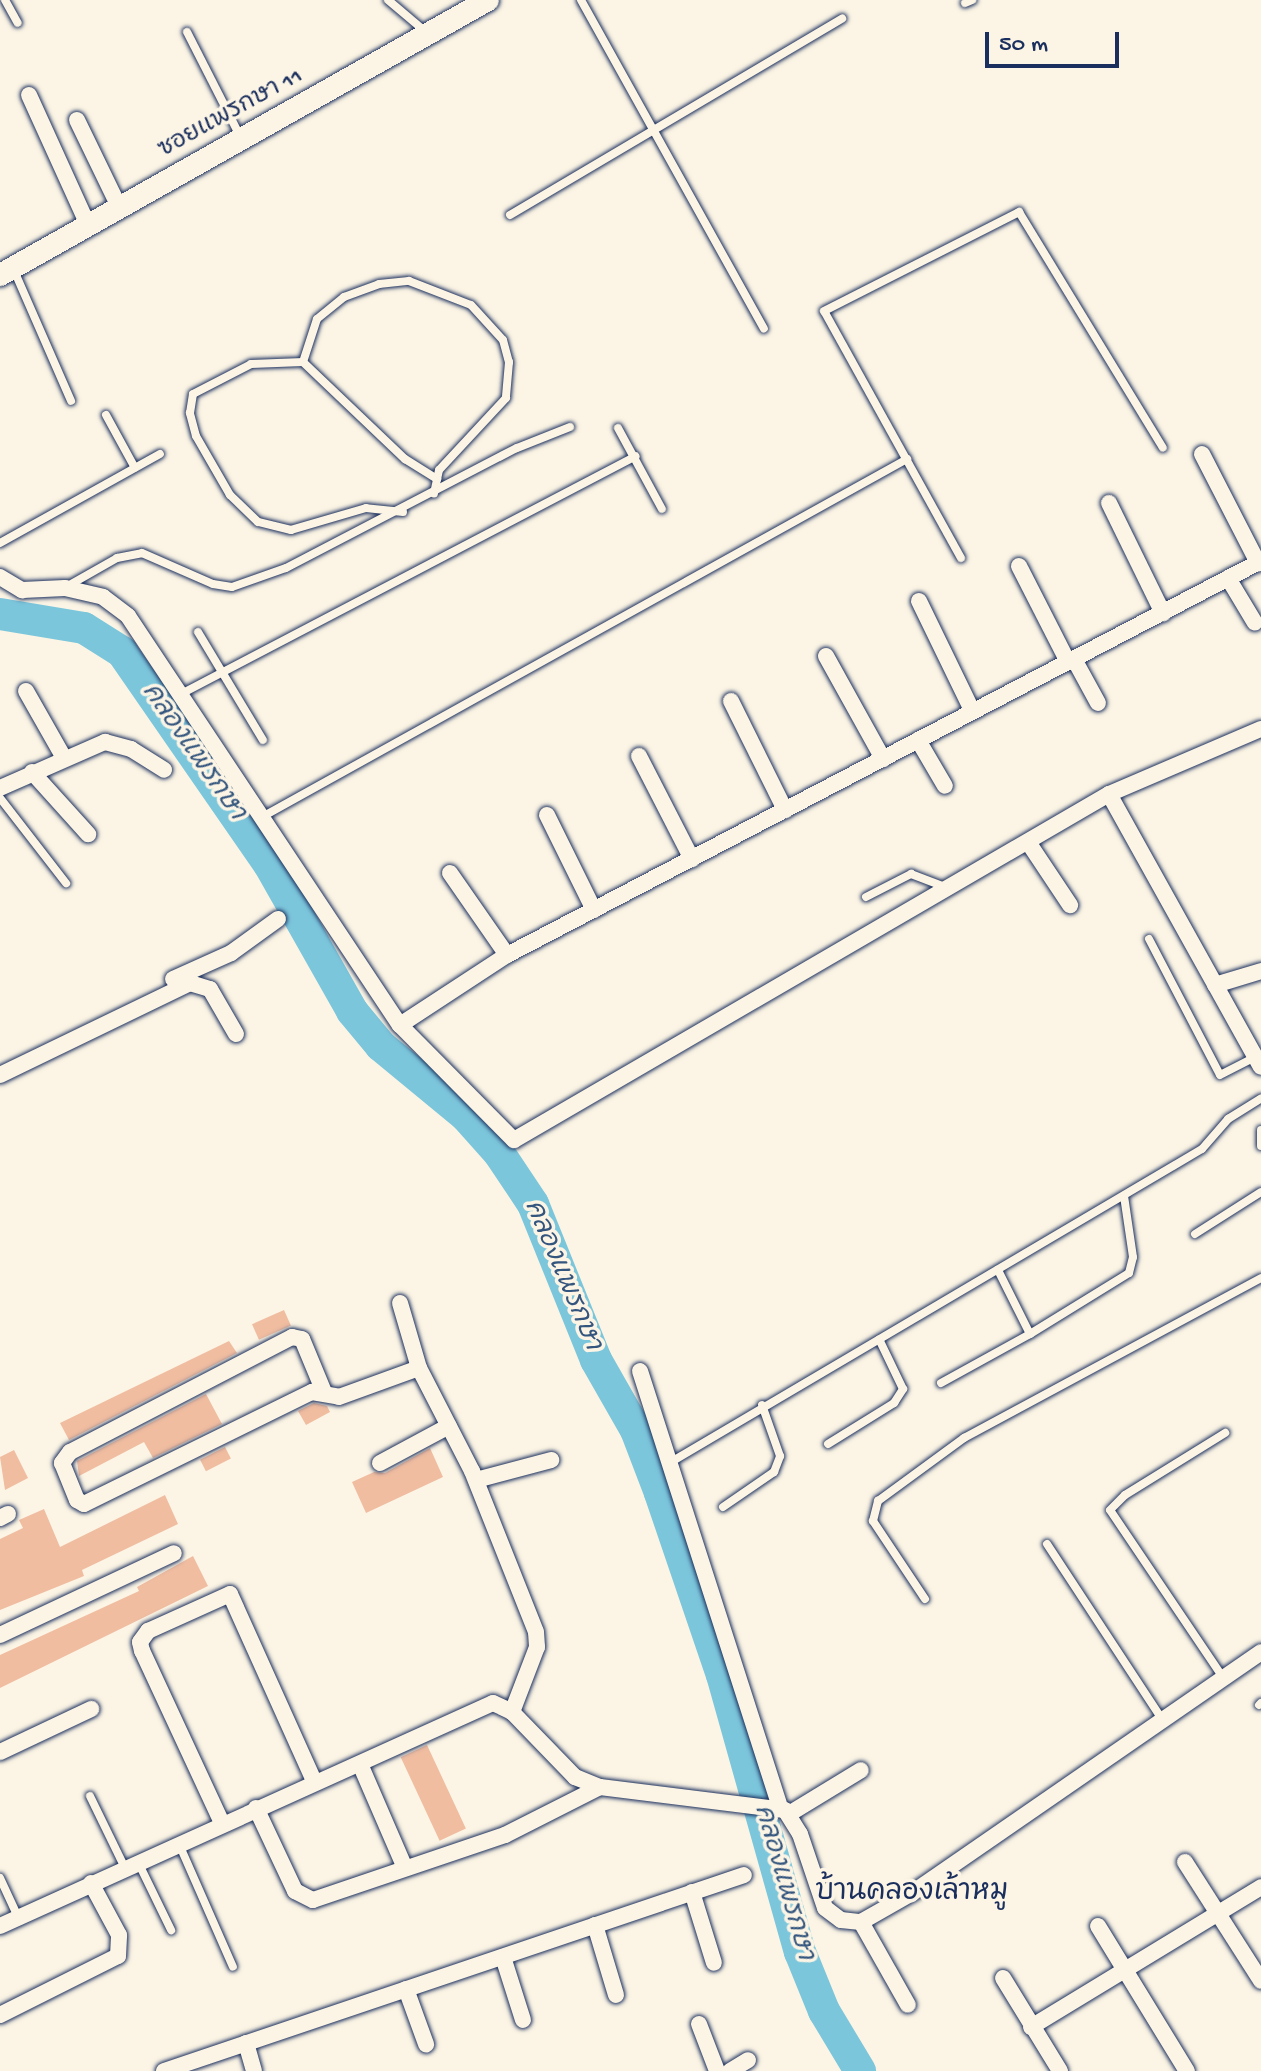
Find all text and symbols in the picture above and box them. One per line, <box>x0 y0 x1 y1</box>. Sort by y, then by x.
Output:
scale bar <box>989 16 1123 66</box>
text: 50 m <box>999 31 1048 60</box>
street label: ซอยแพรกษา 11 <box>154 63 308 165</box>
water label: คลองแพรกษา <box>133 679 251 827</box>
water label: คลองแพรกษา <box>515 1196 607 1356</box>
water label: คลองแพรกษา <box>745 1802 819 1964</box>
district label: บ้านคลองเล้าหมู <box>815 1877 1009 1911</box>

